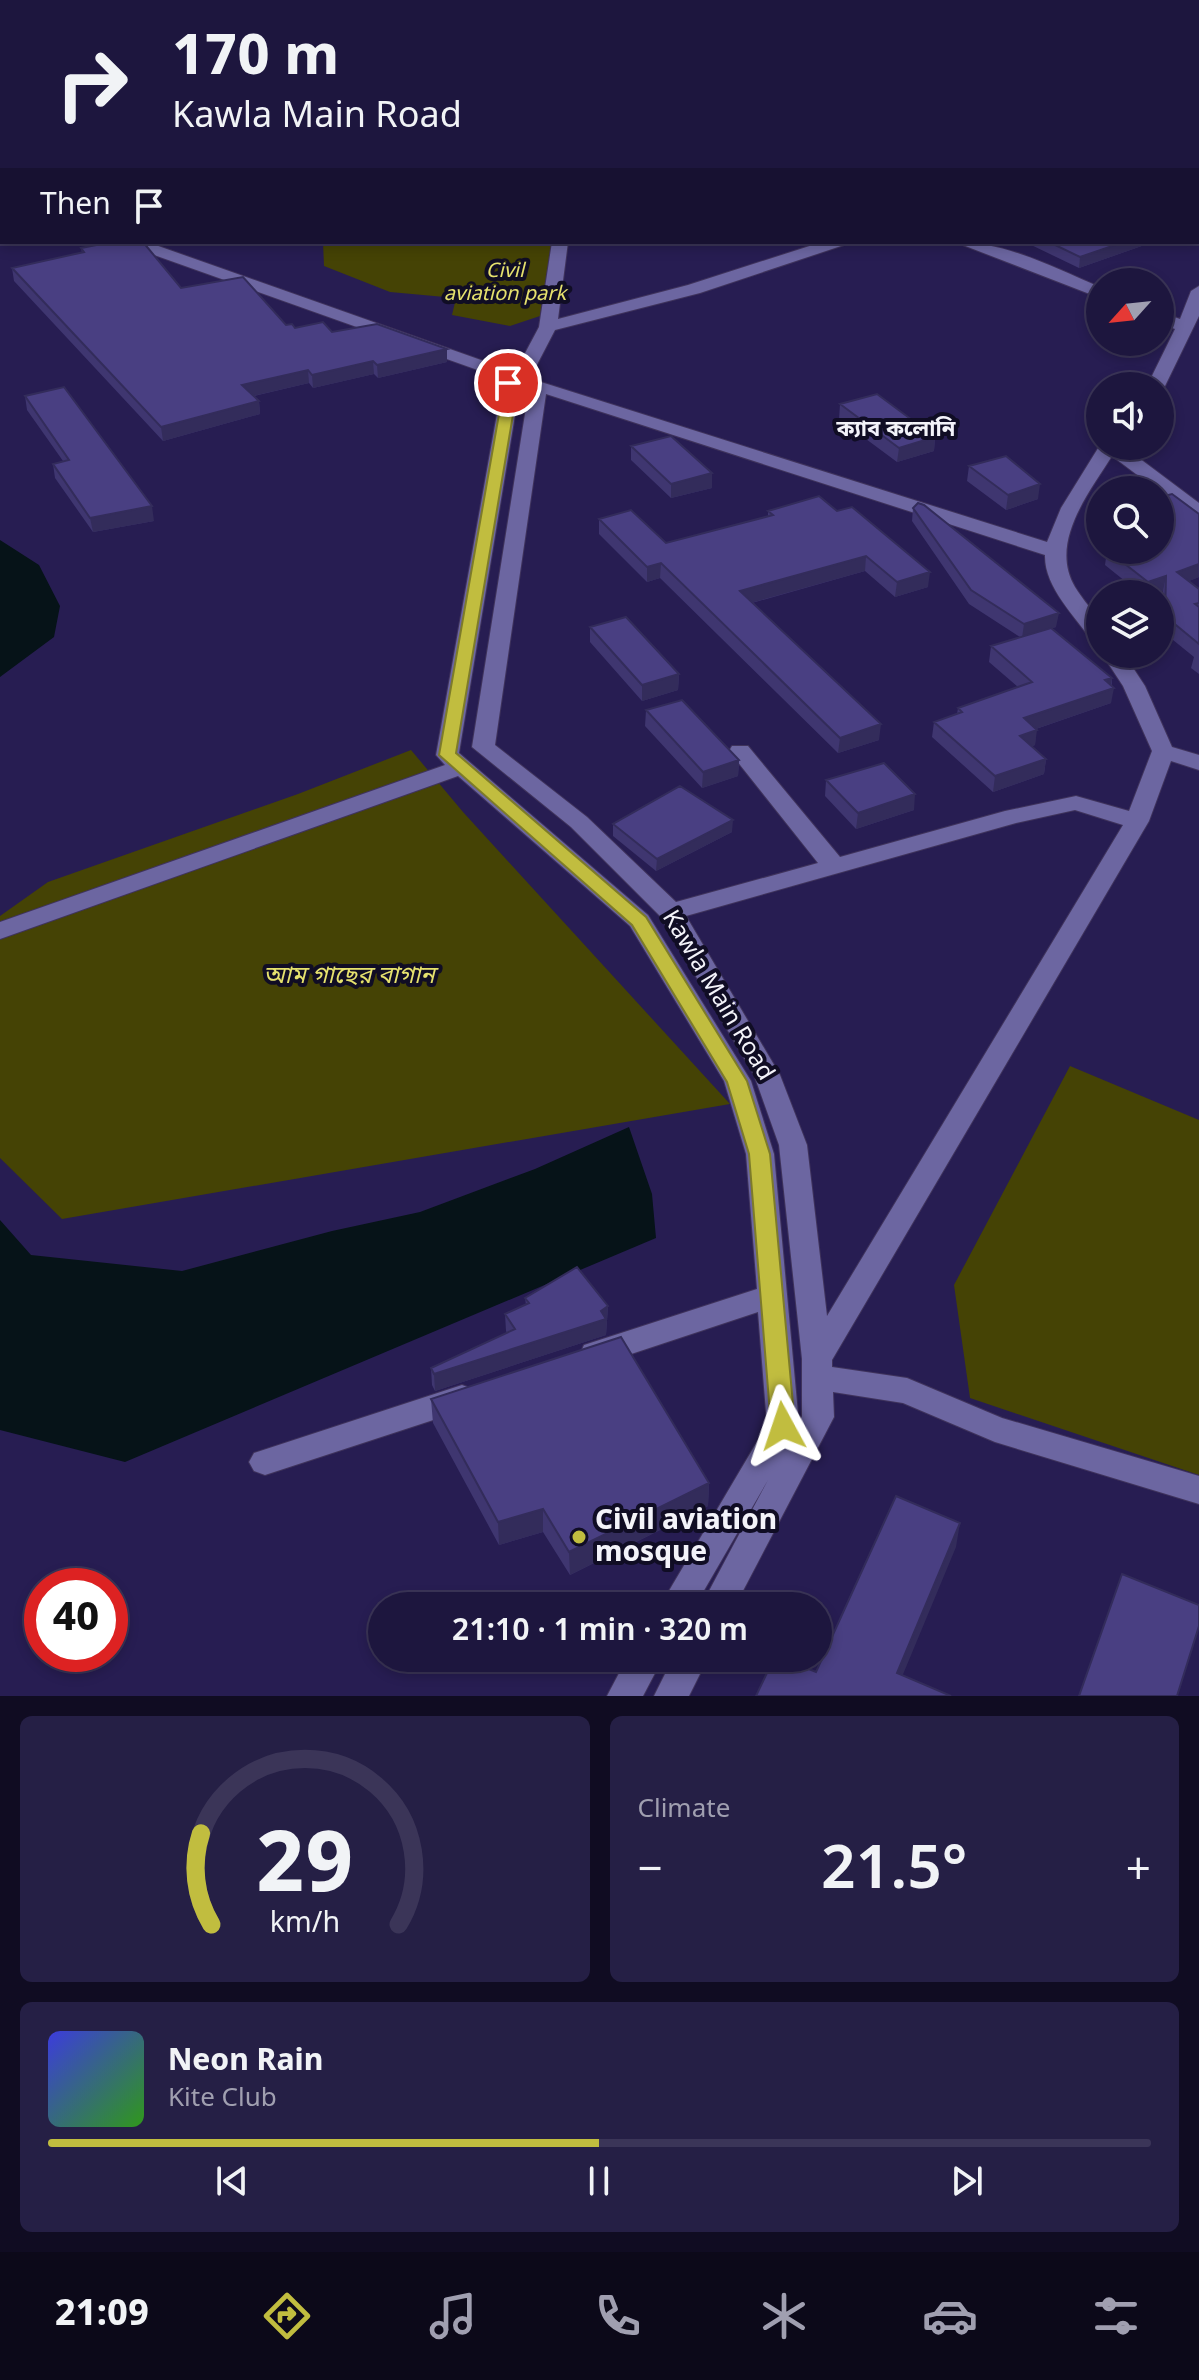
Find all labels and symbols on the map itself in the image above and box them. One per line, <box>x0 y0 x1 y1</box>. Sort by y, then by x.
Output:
park label: Civil aviation park <box>444 259 568 308</box>
north arrow <box>1086 268 1174 356</box>
pin <box>474 349 542 417</box>
district label: ক্যাব কলোনি <box>836 416 956 445</box>
street label: Kawla Main Road <box>654 905 780 1087</box>
park label: আম গাছের বাগান <box>263 961 439 993</box>
position arrow <box>741 1384 825 1468</box>
place label: Civil aviation mosque <box>595 1503 777 1572</box>
marker: Civil aviation mosque <box>570 1528 588 1546</box>
speed limit sign: 40 <box>24 1568 128 1672</box>

